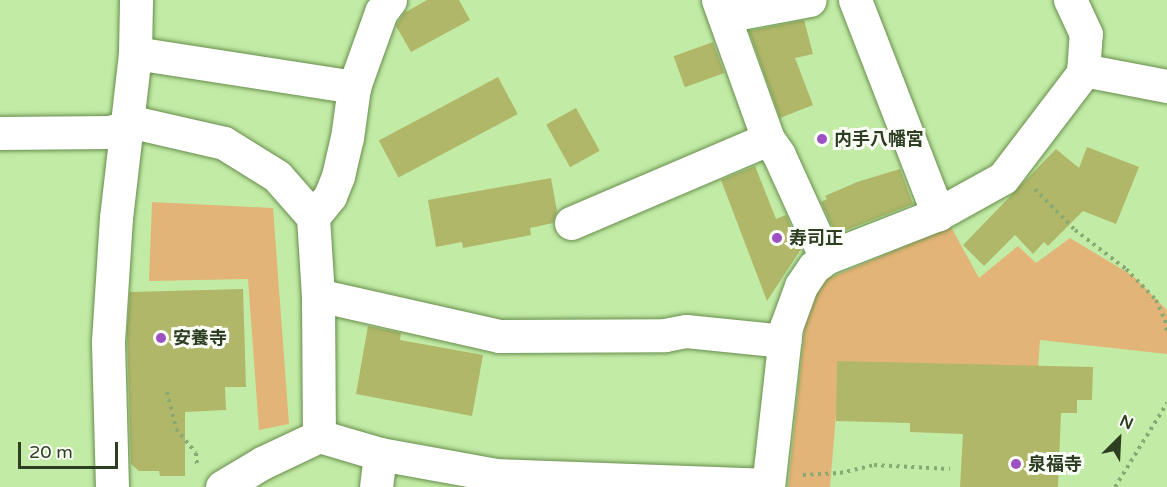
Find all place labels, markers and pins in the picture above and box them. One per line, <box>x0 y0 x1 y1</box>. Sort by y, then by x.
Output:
place label: 内手八幡宮 <box>834 128 924 150</box>
marker: 内手八幡宮 <box>815 132 829 146</box>
place label: 寿司正 <box>789 227 843 249</box>
marker: 寿司正 <box>770 231 784 245</box>
place label: 安養寺 <box>173 327 227 349</box>
marker: 安養寺 <box>154 331 168 345</box>
place label: 泉福寺 <box>1028 453 1082 475</box>
marker: 泉福寺 <box>1009 457 1023 471</box>

